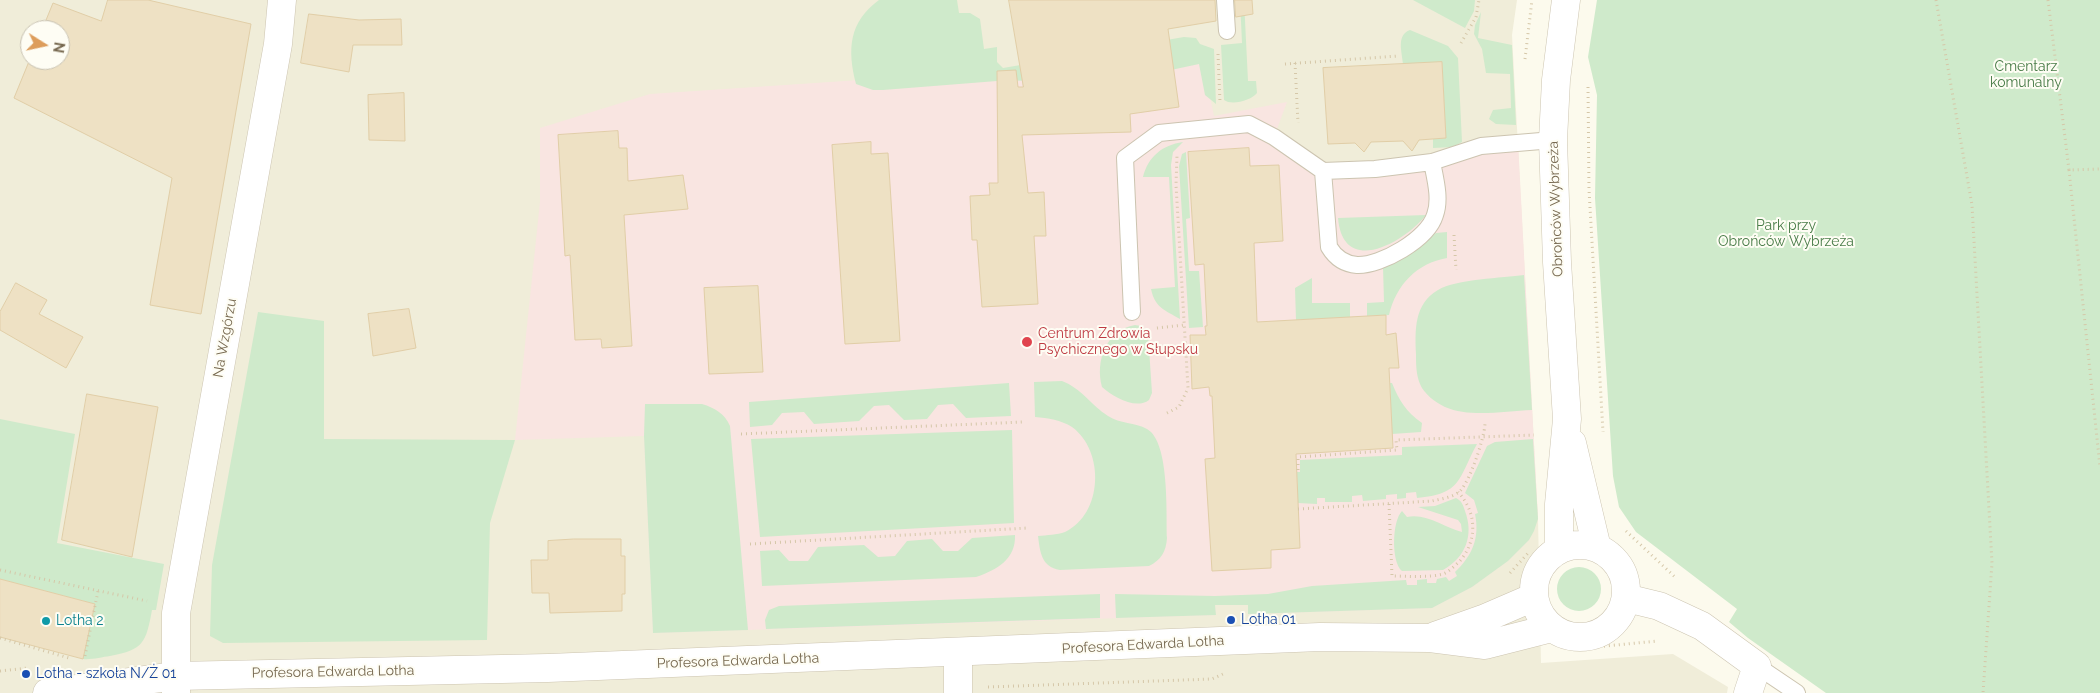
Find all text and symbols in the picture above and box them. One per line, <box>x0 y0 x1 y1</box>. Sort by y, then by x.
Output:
north arrow <box>20 20 70 70</box>
text: N <box>50 41 68 54</box>
park label: Cmentarz komunalny <box>1990 59 2062 92</box>
street label: Obrońców Wybrzeża <box>1545 141 1567 277</box>
park label: Park przy Obrońców Wybrzeża <box>1718 218 1854 250</box>
street label: Na Wzgórzu <box>210 297 240 379</box>
place label: Centrum Zdrowia Psychicznego w Słupsku <box>1038 326 1198 358</box>
marker: Centrum Zdrowia Psychicznego w Słupsku <box>1020 335 1034 349</box>
place label: Lotha 01 <box>1241 612 1296 628</box>
place label: Lotha 2 <box>56 613 104 629</box>
marker: Lotha 01 <box>1225 614 1237 626</box>
marker: Lotha 2 <box>40 615 52 627</box>
street label: Profesora Edwarda Lotha <box>1061 632 1225 658</box>
street label: Profesora Edwarda Lotha <box>656 650 820 672</box>
street label: Profesora Edwarda Lotha <box>252 662 414 682</box>
place label: Lotha - szkoła N/Ż 01 <box>36 666 176 682</box>
marker: Lotha - szkoła N/Ż 01 <box>20 668 32 680</box>

